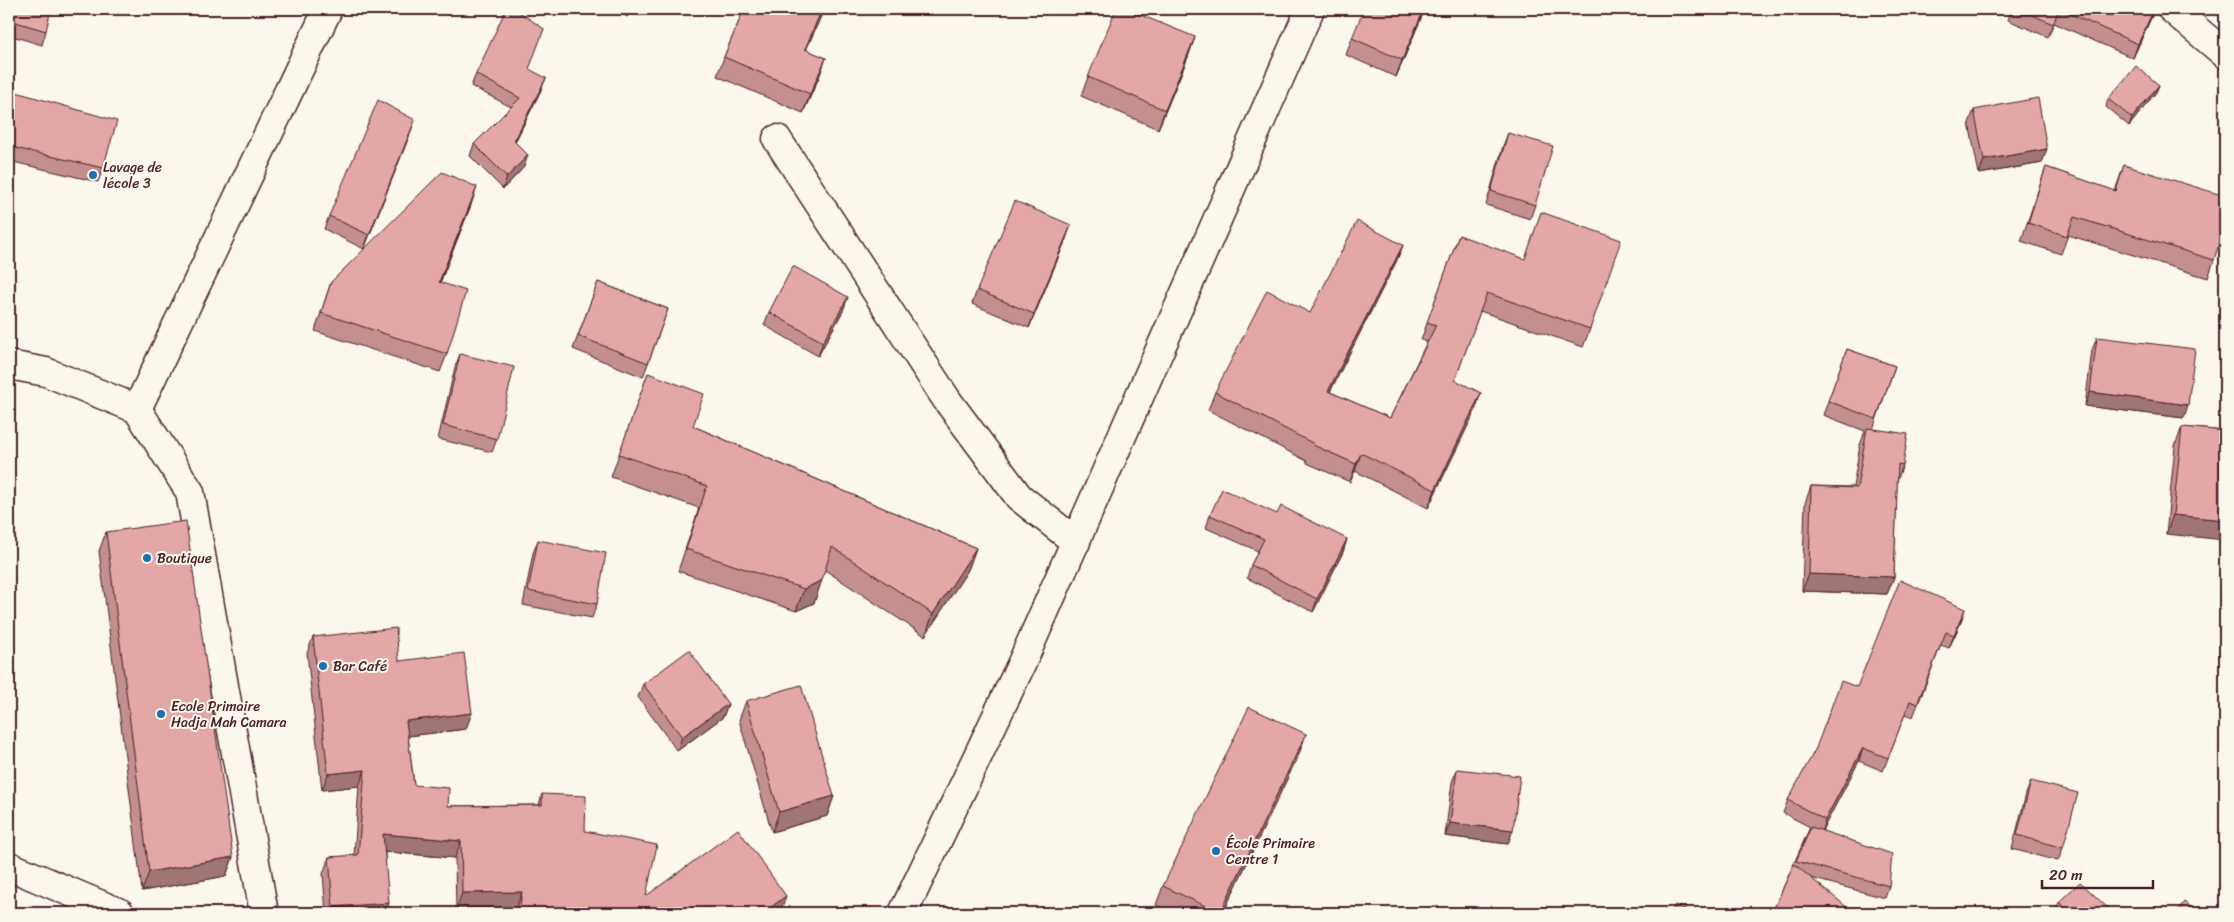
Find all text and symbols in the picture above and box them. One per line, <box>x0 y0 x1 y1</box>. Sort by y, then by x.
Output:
place label: Lavage de lécole 3 <box>103 155 162 196</box>
marker: Lavage de lécole 3 <box>87 169 99 181</box>
place label: Boutique <box>157 546 212 571</box>
marker: Boutique <box>141 552 153 564</box>
place label: Bar Café <box>333 654 387 679</box>
marker: Bar Café <box>317 660 329 672</box>
place label: Ecole Primaire Hadja Mah Camara <box>171 694 286 735</box>
marker: Ecole Primaire Hadja Mah Camara <box>155 708 167 720</box>
place label: École Primaire Centre 1 <box>1226 831 1315 872</box>
marker: École Primaire Centre 1 <box>1210 845 1222 857</box>
scale bar <box>2042 857 2153 889</box>
text: 20 m <box>2049 862 2083 888</box>

